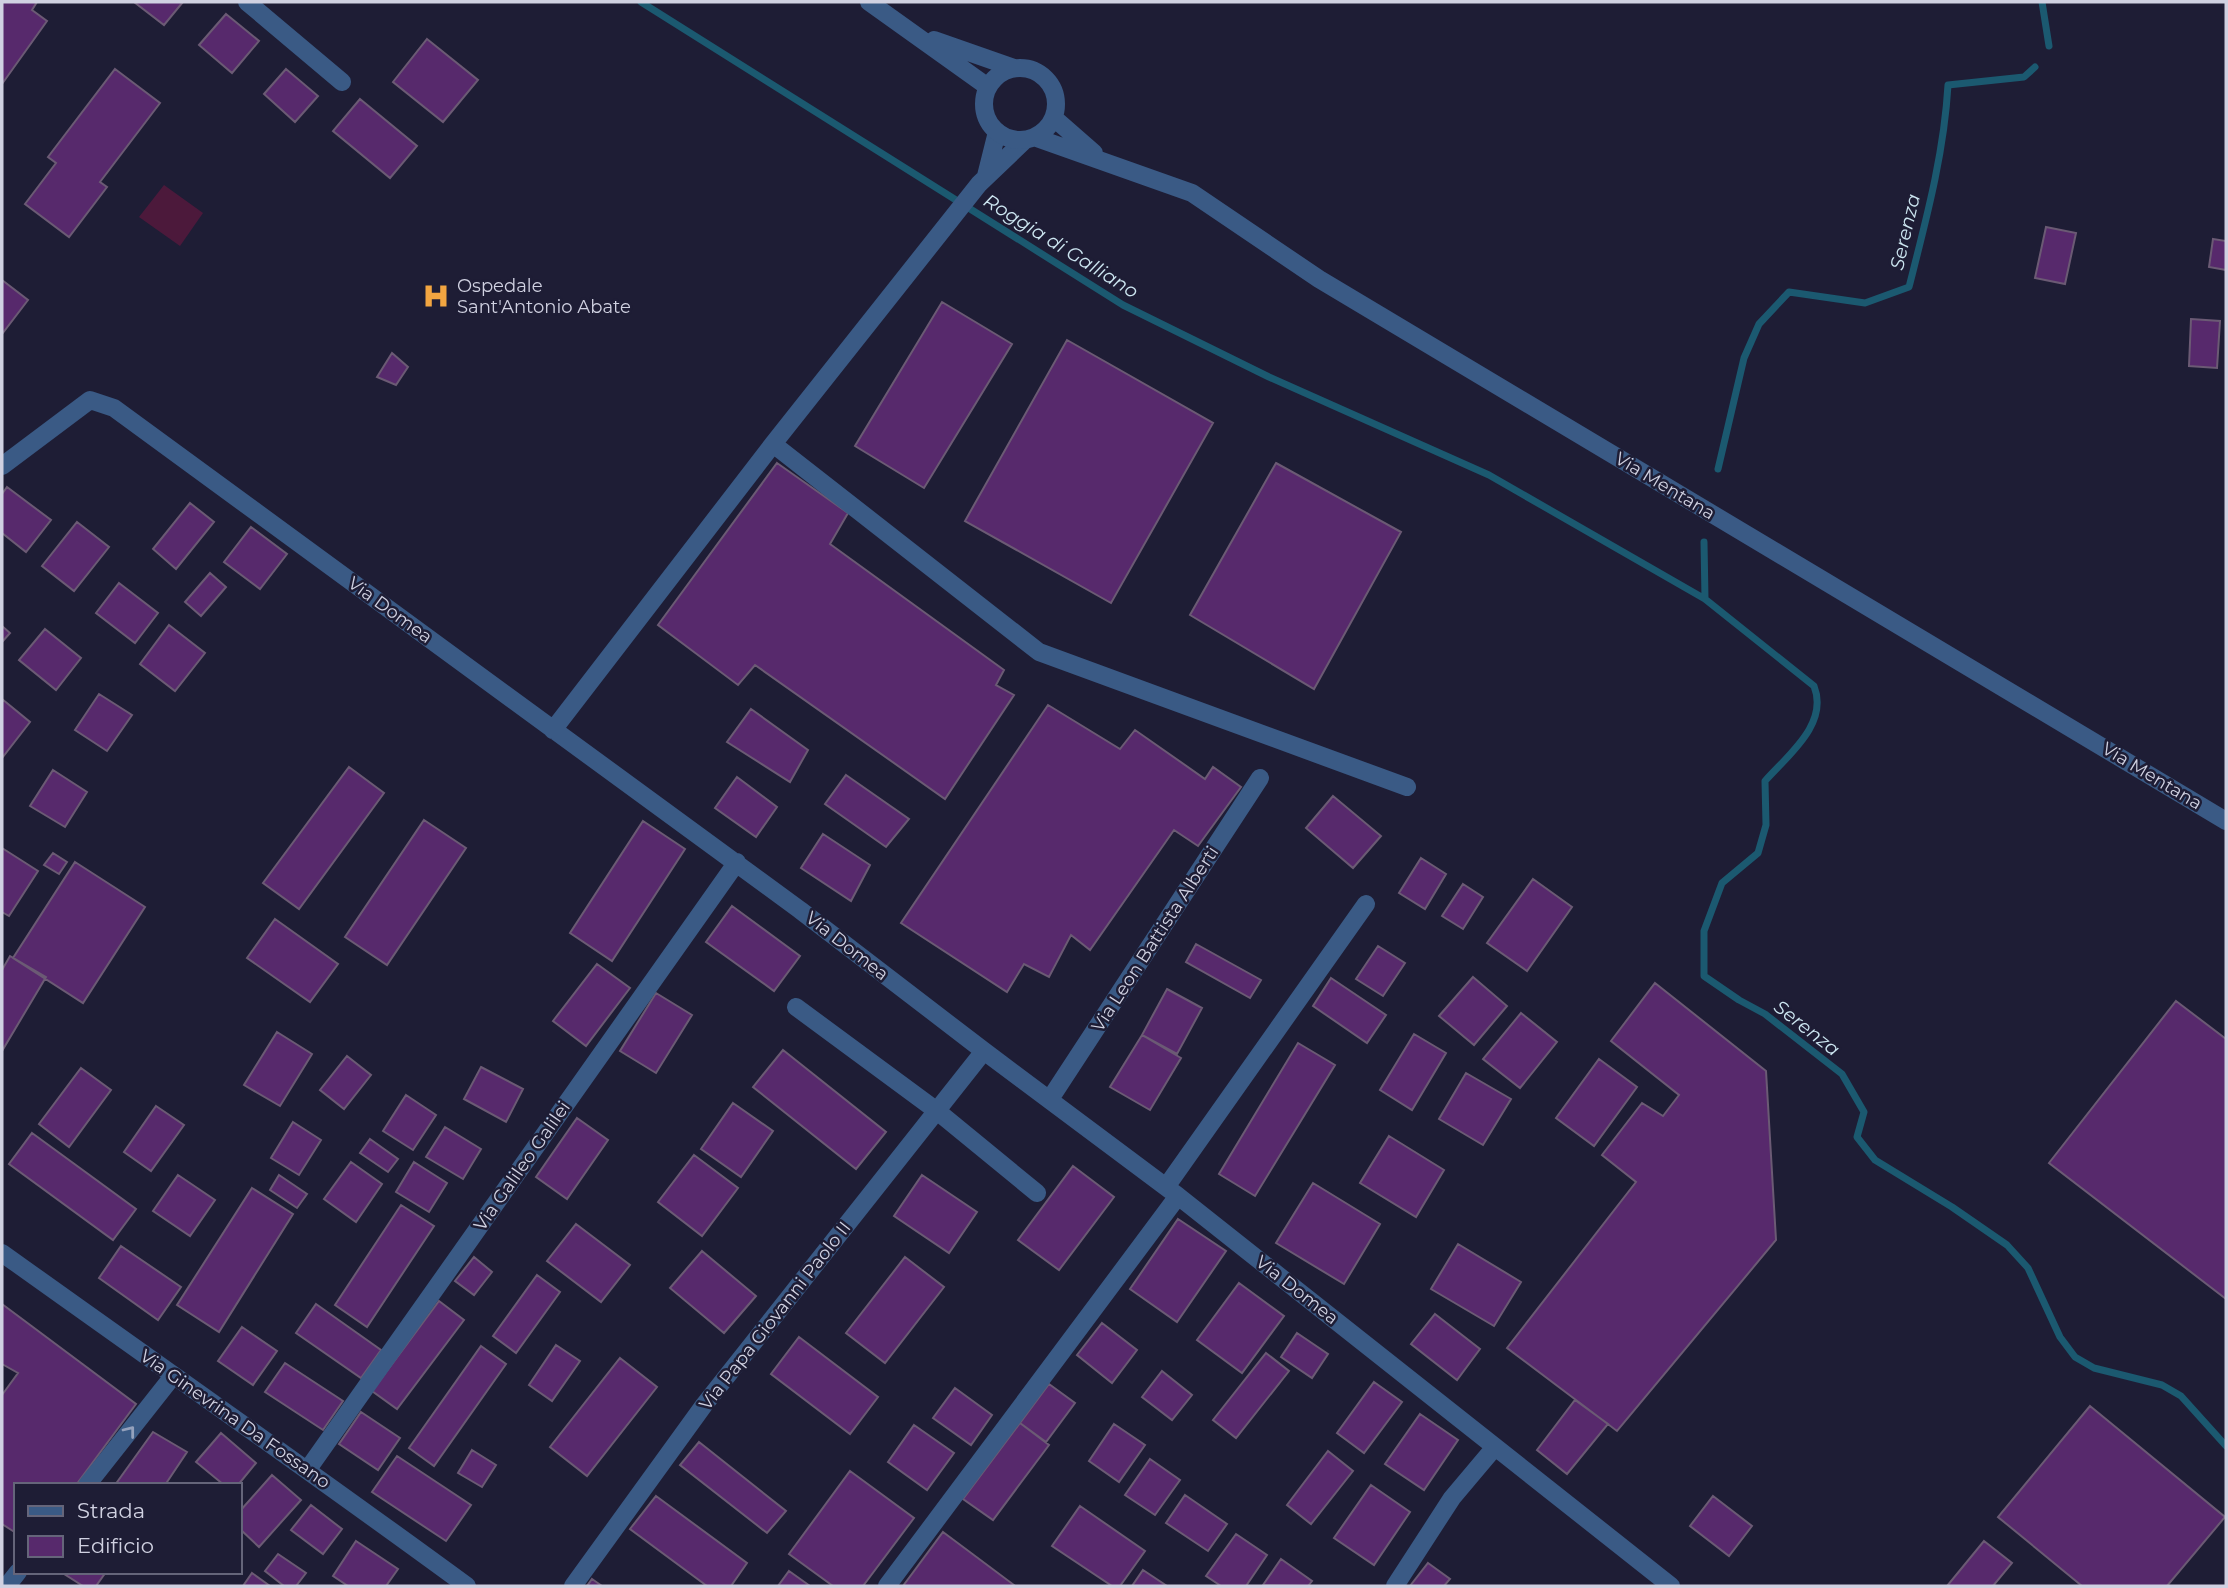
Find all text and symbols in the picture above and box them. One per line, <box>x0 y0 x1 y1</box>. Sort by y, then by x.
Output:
water label: Roggia di Galliano <box>979 189 1143 303</box>
water label: Serenza <box>1885 192 1925 272</box>
place label: Ospedale Sant'Antonio Abate <box>457 275 631 318</box>
hospital icon: Ospedale Sant'Antonio Abate <box>421 281 451 311</box>
street label: Via Mentana <box>1611 447 1719 525</box>
street label: Via Domea <box>344 572 436 648</box>
street label: Via Mentana <box>2098 737 2206 815</box>
street label: Via Leon Battista Alberti <box>1087 842 1223 1036</box>
street label: Via Domea <box>801 907 893 985</box>
water label: Serenza <box>1769 995 1845 1061</box>
street label: Via Galileo Galilei <box>469 1097 575 1235</box>
street label: Via Papa Giovanni Paolo II <box>695 1217 855 1415</box>
street label: Via Domea <box>1251 1251 1343 1329</box>
street label: Via Ginevrina Da Fossano <box>136 1345 334 1493</box>
one-way arrow <box>121 1427 134 1439</box>
legend <box>14 1483 242 1574</box>
text: Strada <box>77 1498 145 1523</box>
text: Edificio <box>77 1533 154 1558</box>

